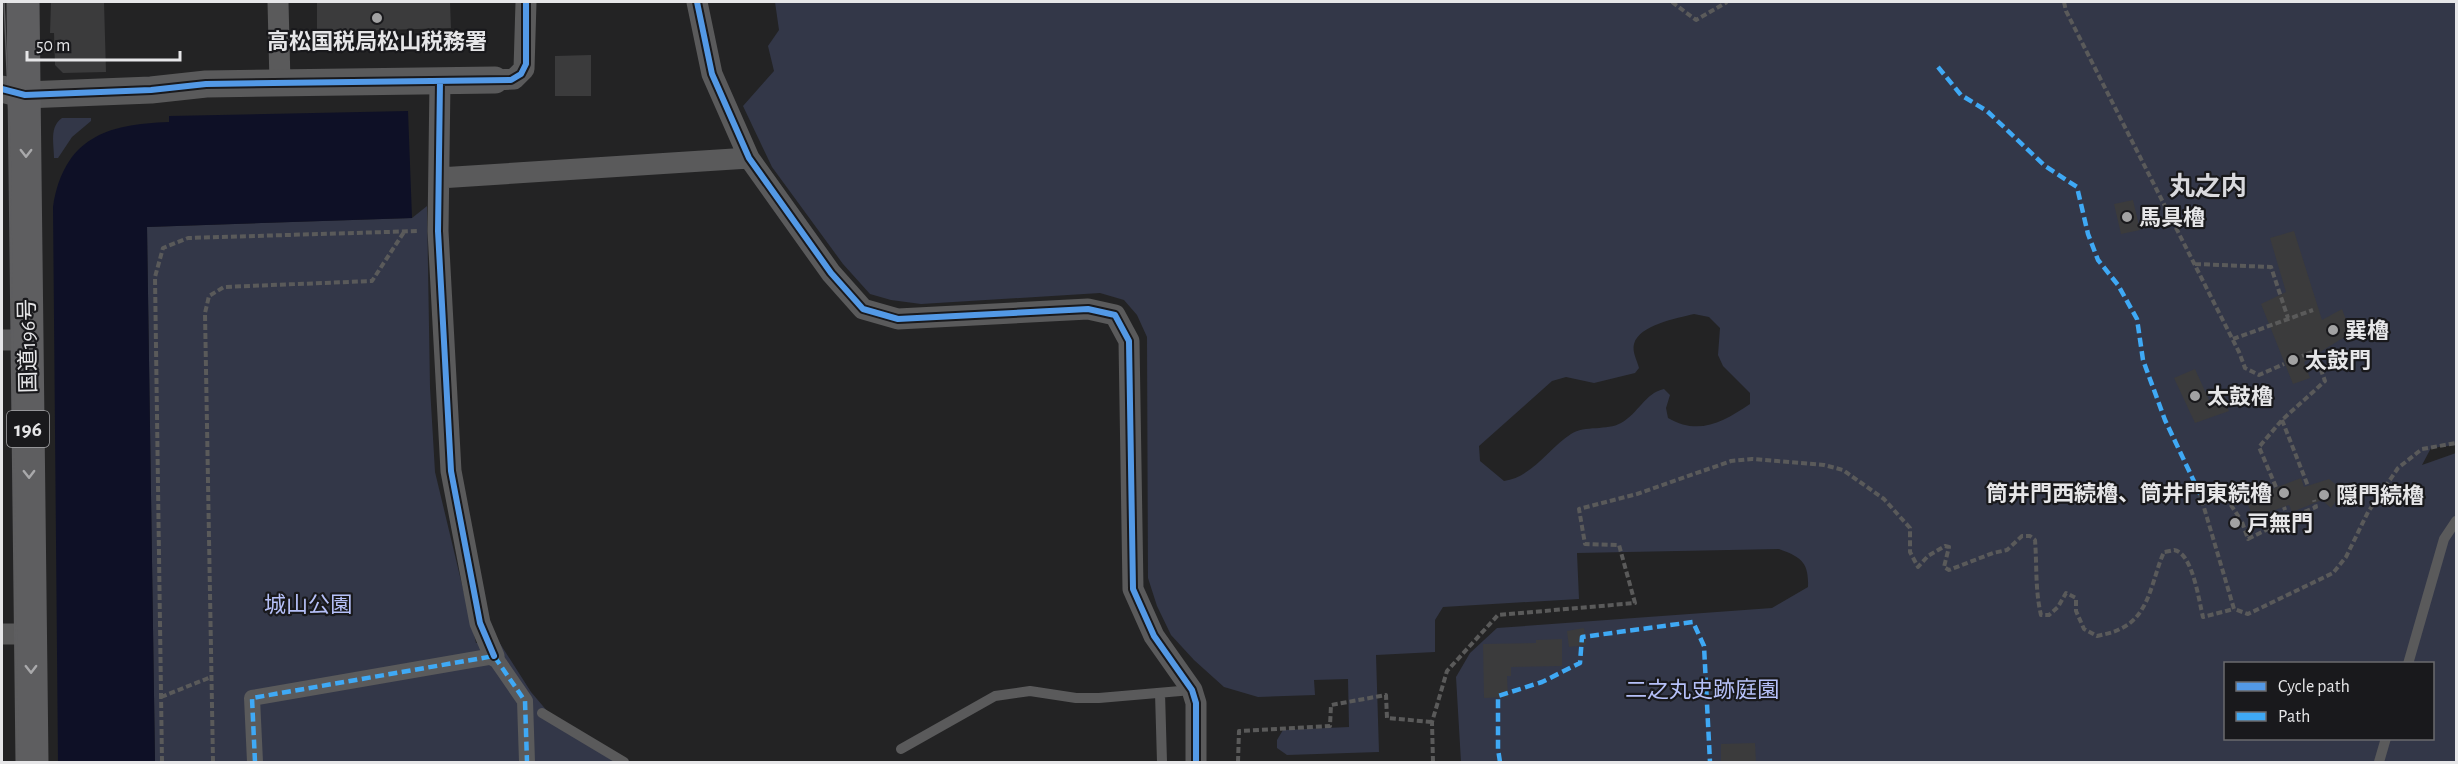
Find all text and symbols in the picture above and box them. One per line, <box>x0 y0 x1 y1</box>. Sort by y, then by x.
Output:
marker: 高松国税局松山税務署 <box>370 11 384 25</box>
scale bar <box>27 24 180 62</box>
place label: 高松国税局松山税務署 <box>267 30 487 53</box>
text: 50 m <box>36 37 70 55</box>
one-way arrow <box>20 149 32 158</box>
district label: 丸之内 <box>2169 172 2247 200</box>
place label: 馬具櫓 <box>2139 206 2205 229</box>
marker: 馬具櫓 <box>2120 210 2134 224</box>
street label: 国道196号 <box>15 299 40 393</box>
place label: 巽櫓 <box>2345 319 2389 342</box>
marker: 巽櫓 <box>2326 323 2340 337</box>
place label: 太鼓門 <box>2305 349 2371 372</box>
marker: 太鼓門 <box>2286 353 2300 367</box>
place label: 太鼓櫓 <box>2207 385 2273 408</box>
marker: 太鼓櫓 <box>2188 389 2202 403</box>
road number: 196 <box>7 411 49 447</box>
one-way arrow <box>22 469 35 478</box>
place label: 筒井門西続櫓、筒井門東続櫓 <box>1986 482 2272 505</box>
place label: 隠門続櫓 <box>2336 484 2424 507</box>
marker: 筒井門西続櫓、筒井門東続櫓 <box>2277 486 2291 500</box>
marker: 隠門続櫓 <box>2317 488 2331 502</box>
place label: 戸無門 <box>2247 512 2313 535</box>
marker: 戸無門 <box>2228 516 2242 530</box>
park label: 城山公園 <box>264 593 352 616</box>
legend <box>2224 662 2434 740</box>
one-way arrow <box>25 664 37 673</box>
park label: 二之丸史跡庭園 <box>1625 678 1779 701</box>
text: Cycle path <box>2278 678 2350 696</box>
text: Path <box>2278 708 2310 726</box>

